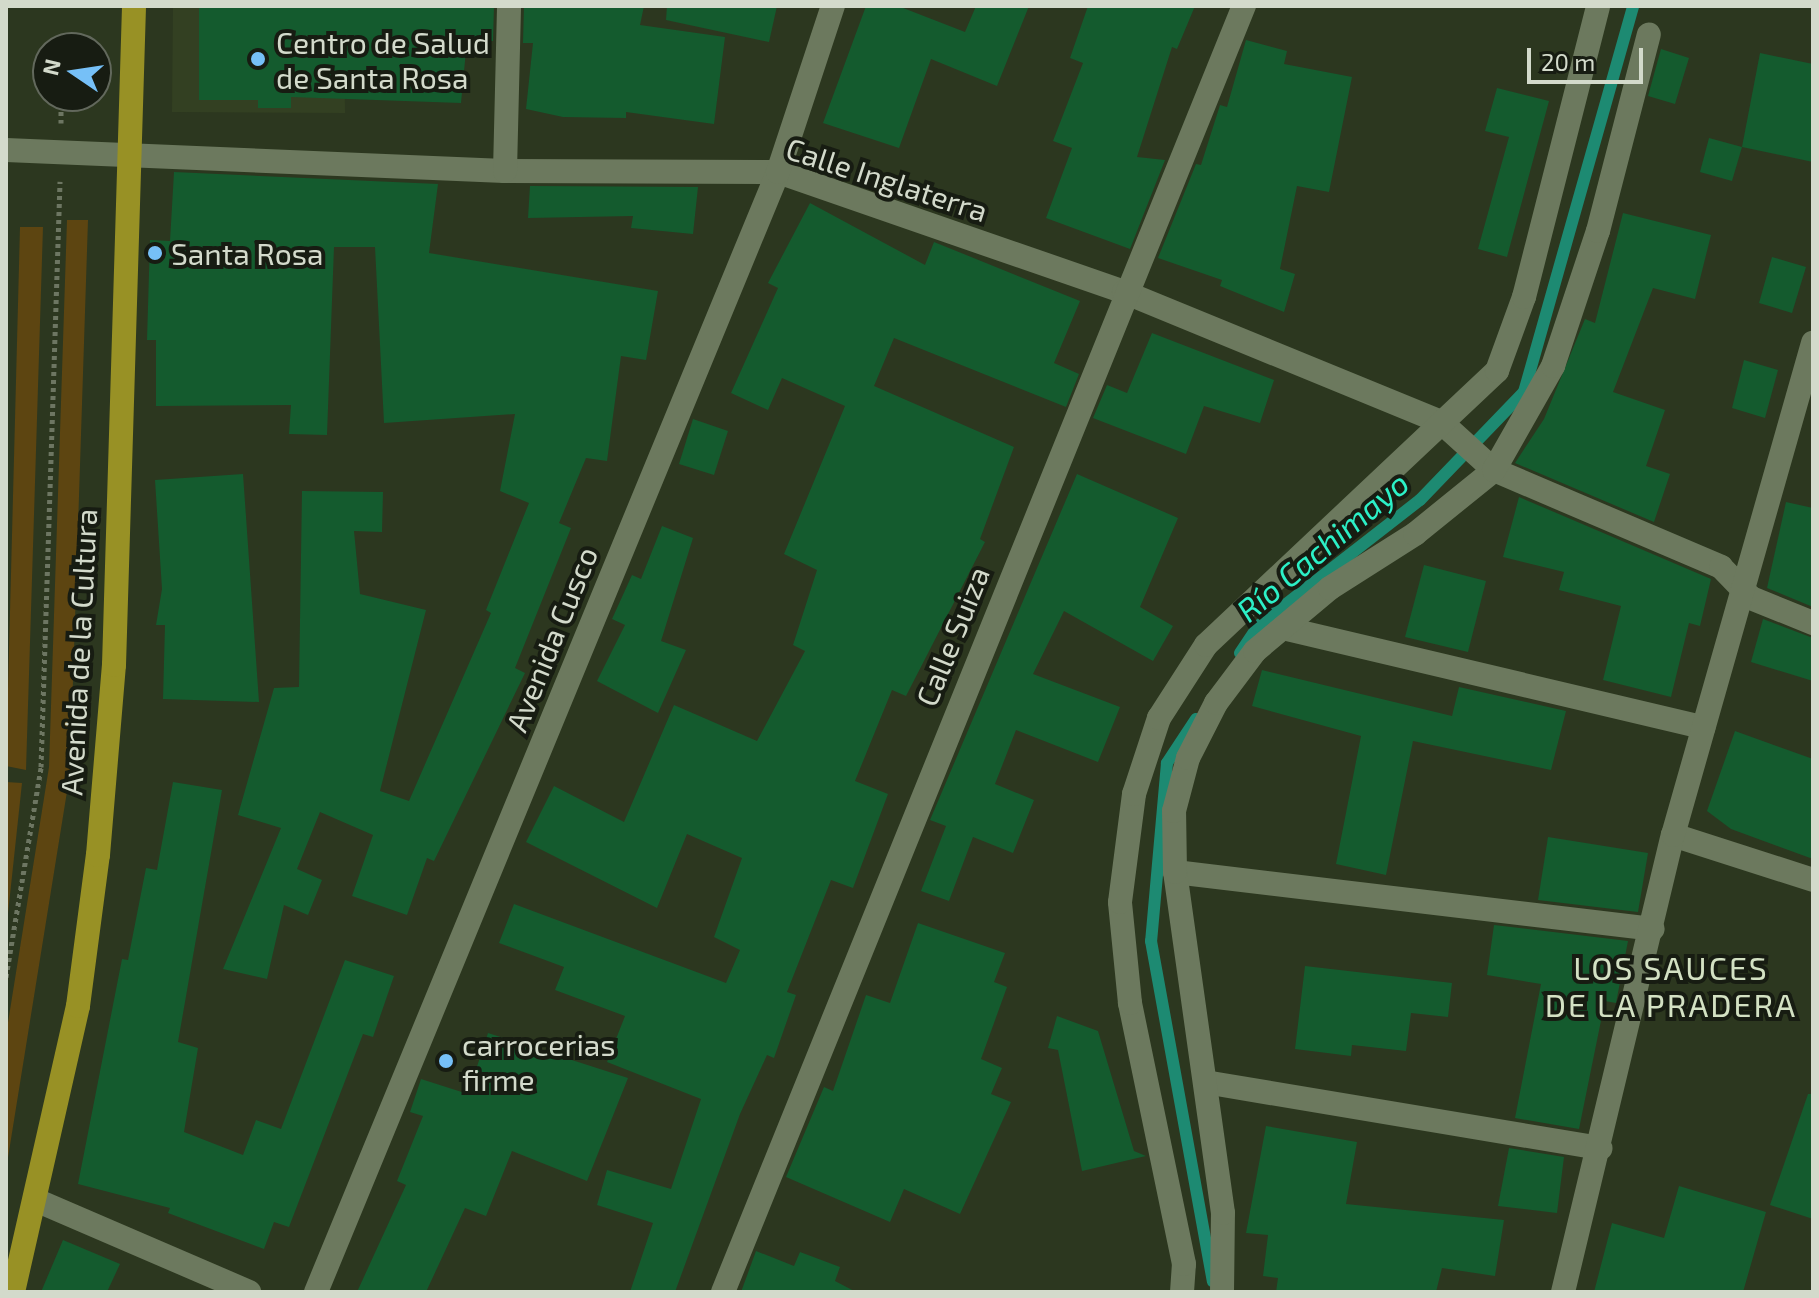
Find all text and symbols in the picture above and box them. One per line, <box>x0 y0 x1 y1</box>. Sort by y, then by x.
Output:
place label: Centro de Salud de Santa Rosa <box>276 24 490 94</box>
north arrow <box>32 32 112 112</box>
scale bar <box>1531 32 1647 82</box>
text: 20 m <box>1541 47 1595 76</box>
marker: Centro de Salud de Santa Rosa <box>247 48 269 70</box>
text: N <box>36 56 65 78</box>
street label: Calle Inglaterra <box>782 129 992 229</box>
place label: Santa Rosa <box>171 235 323 271</box>
marker: Santa Rosa <box>146 244 164 262</box>
water label: Río Cachimayo <box>1228 463 1416 629</box>
street label: Avenida de la Cultura <box>53 508 103 796</box>
street label: Avenida Cusco <box>498 541 604 737</box>
street label: Calle Suiza <box>908 561 996 711</box>
district label: LOS SAUCES DE LA PRADERA <box>1544 949 1798 1024</box>
place label: carrocerias firme <box>462 1026 616 1096</box>
marker: carrocerias firme <box>437 1052 455 1070</box>

